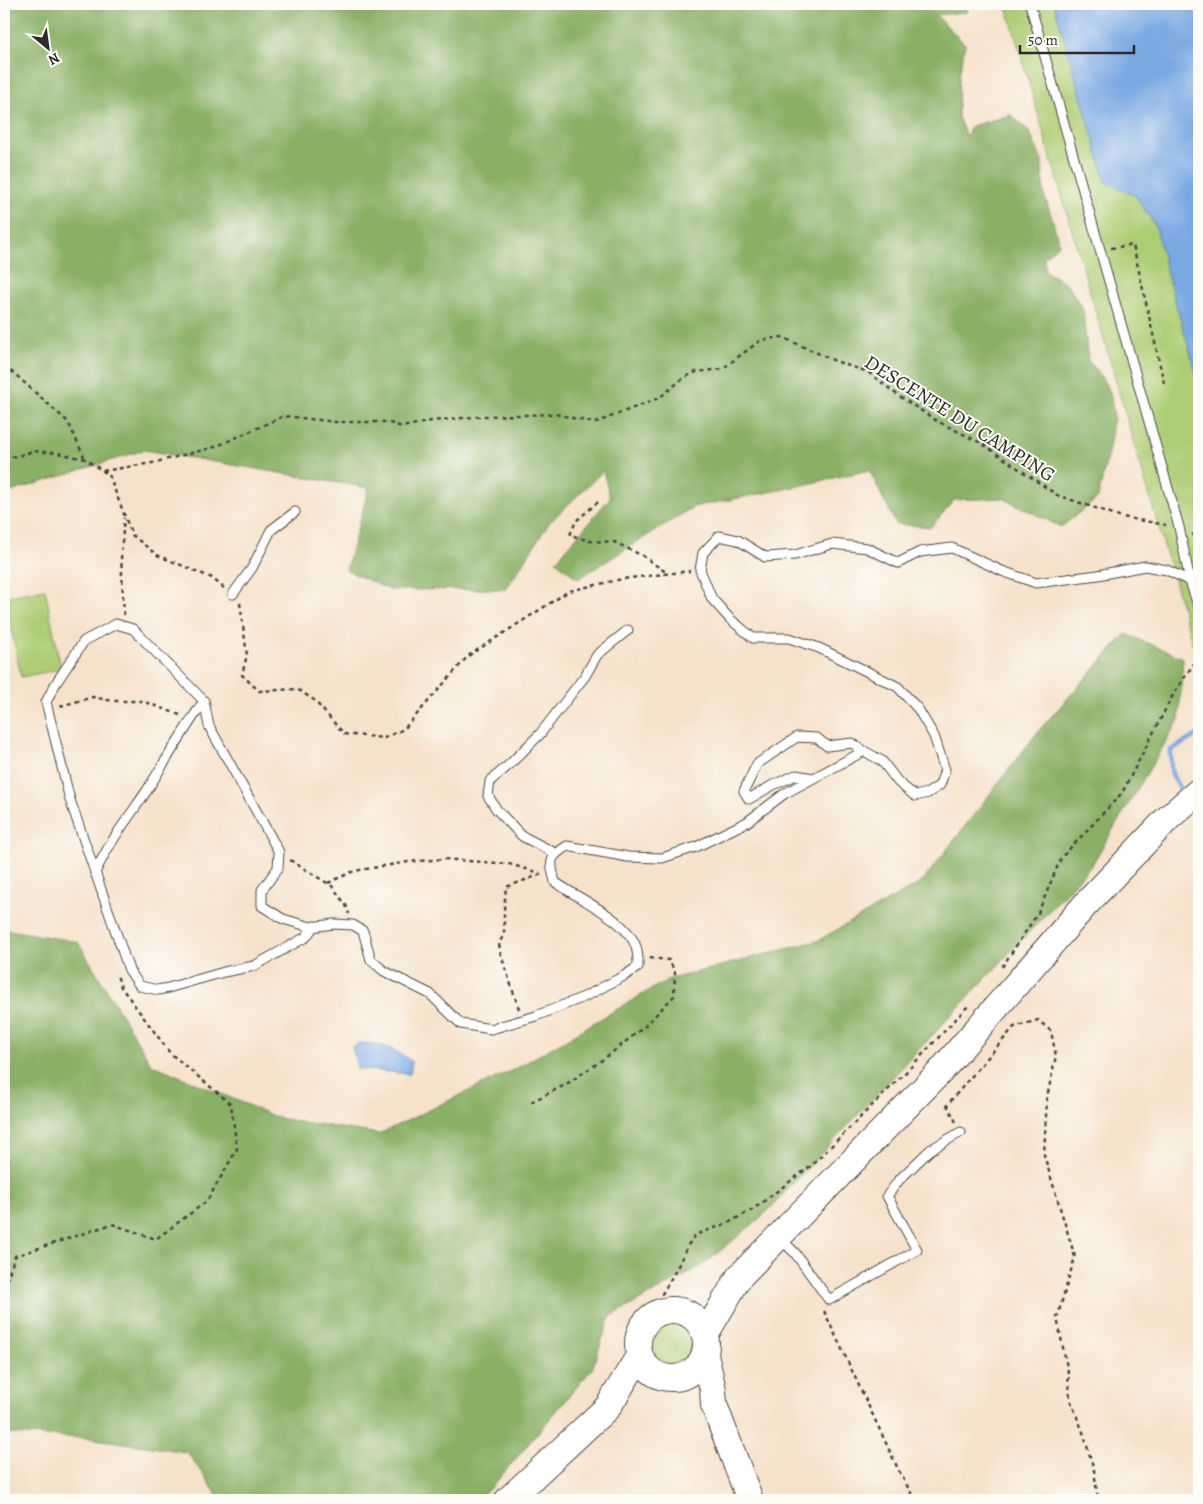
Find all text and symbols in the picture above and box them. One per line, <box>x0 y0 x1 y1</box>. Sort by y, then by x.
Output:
north arrow <box>22 22 72 72</box>
scale bar <box>1020 22 1134 54</box>
text: 50 m <box>1028 30 1058 50</box>
text: N <box>45 48 63 70</box>
street label: DESCENTE DU CAMPING <box>859 349 1060 488</box>

